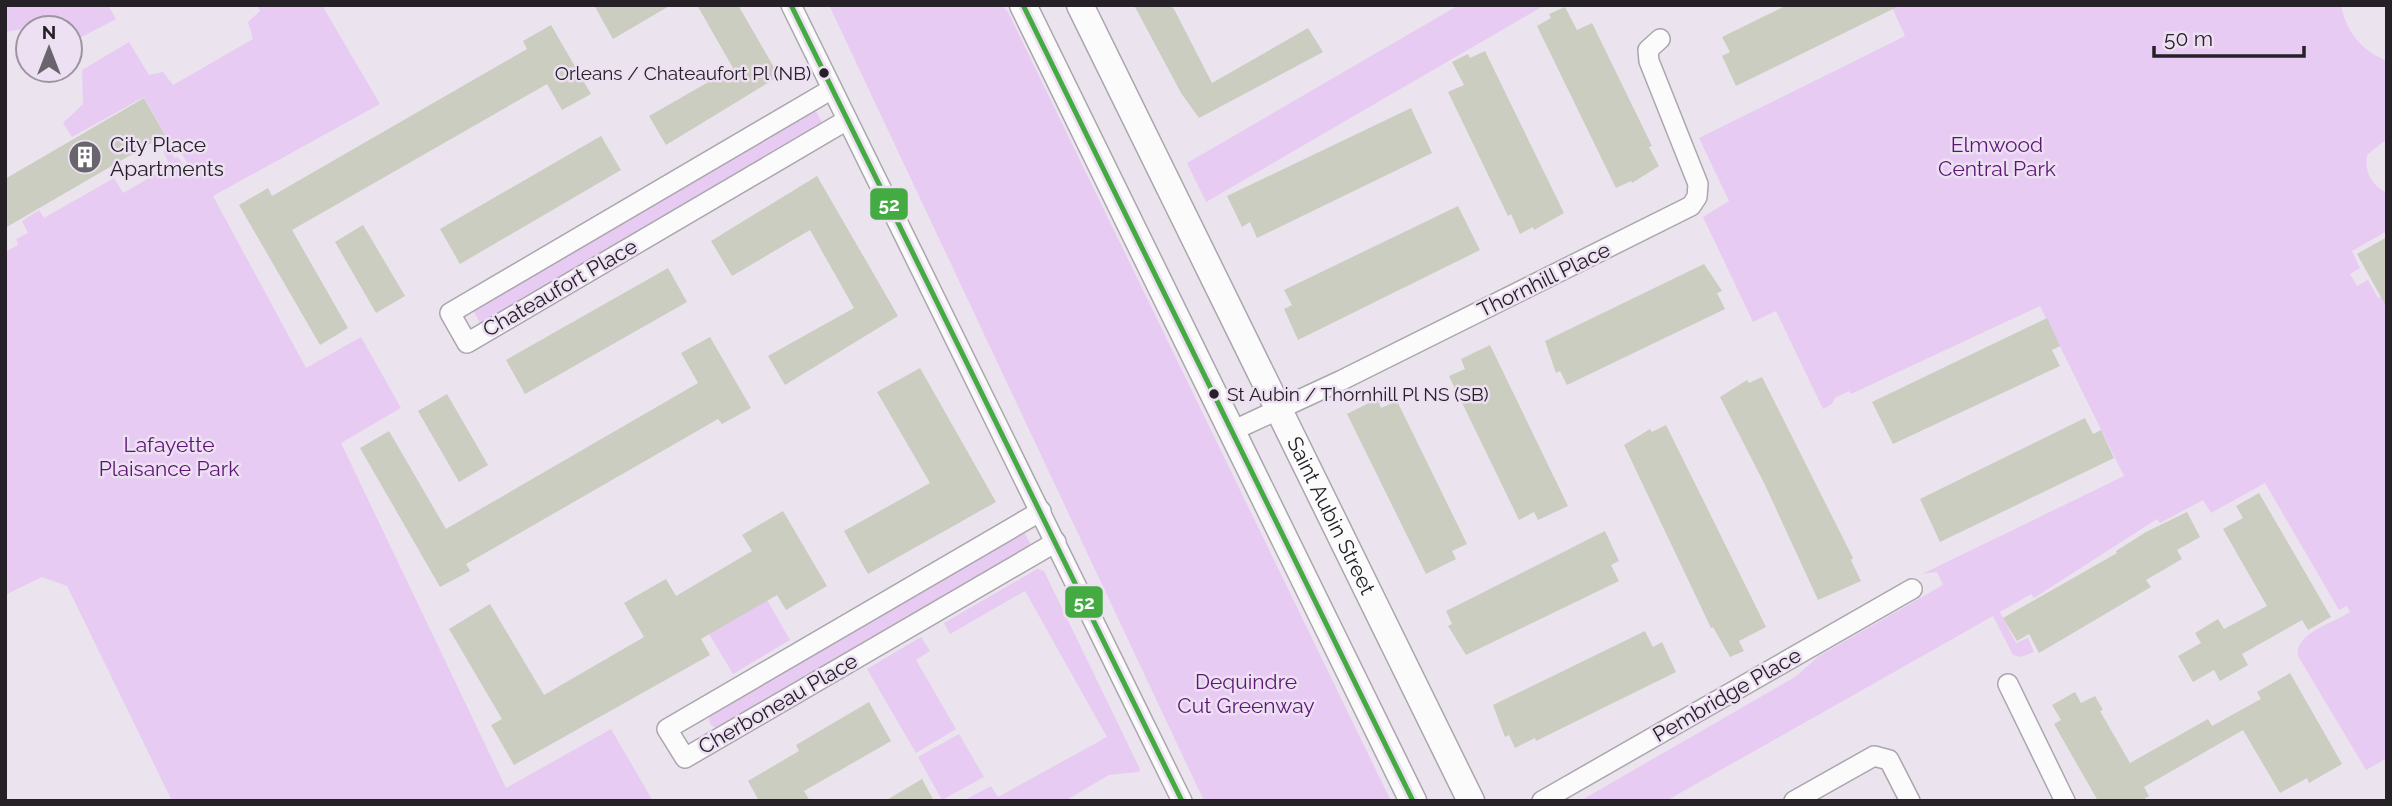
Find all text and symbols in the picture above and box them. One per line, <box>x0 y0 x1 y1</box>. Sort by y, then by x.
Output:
north arrow <box>14 14 84 84</box>
scale bar <box>2154 14 2304 58</box>
text: N <box>42 21 56 43</box>
text: 50 m <box>2164 26 2213 51</box>
place label: Orleans / Chateaufort Pl (NB) <box>555 62 811 84</box>
marker: Orleans / Chateaufort Pl (NB) <box>817 66 831 80</box>
place label: City Place Apartments <box>110 132 224 181</box>
park label: Elmwood Central Park <box>1938 132 2056 181</box>
building icon: City Place Apartments <box>66 138 104 176</box>
line badge: 52 <box>869 187 909 221</box>
text: 52 <box>878 193 900 215</box>
street label: Chateaufort Place <box>478 233 641 342</box>
street label: Thornhill Place <box>1474 237 1614 322</box>
place label: St Aubin / Thornhill Pl NS (SB) <box>1227 383 1489 405</box>
marker: St Aubin / Thornhill Pl NS (SB) <box>1207 387 1221 401</box>
park label: Lafayette Plaisance Park <box>99 432 239 481</box>
street label: Saint Aubin Street <box>1282 433 1381 598</box>
line badge: 52 <box>1064 585 1104 619</box>
text: 52 <box>1073 591 1095 613</box>
street label: Pembridge Place <box>1648 642 1805 747</box>
street label: Cherboneau Place <box>694 648 862 759</box>
park label: Dequindre Cut Greenway <box>1177 669 1315 718</box>

